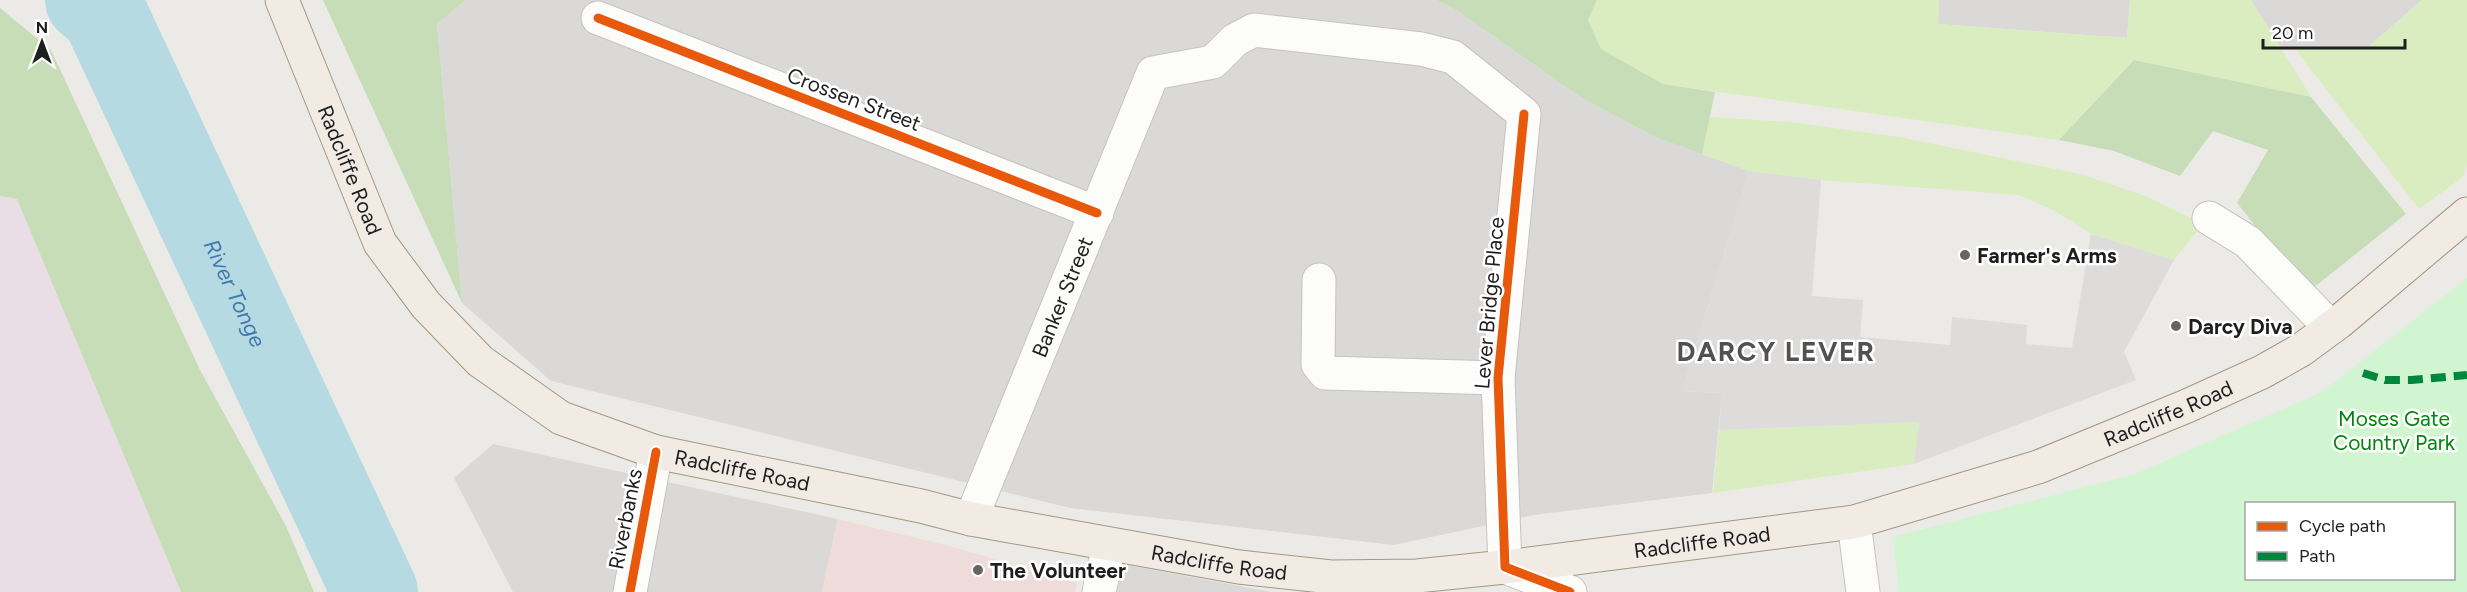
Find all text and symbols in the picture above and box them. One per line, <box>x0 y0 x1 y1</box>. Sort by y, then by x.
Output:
north arrow <box>12 12 72 72</box>
scale bar <box>2263 12 2406 50</box>
text: N <box>36 18 48 37</box>
text: 20 m <box>2272 22 2313 44</box>
street label: Crossen Street <box>784 62 924 136</box>
street label: Radcliffe Road <box>313 101 388 238</box>
street label: Lever Bridge Place <box>1469 216 1509 390</box>
street label: Banker Street <box>1026 233 1097 361</box>
water label: River Tonge <box>198 235 272 351</box>
place label: Farmer's Arms <box>1977 243 2117 268</box>
marker: Farmer's Arms <box>1958 248 1972 262</box>
place label: Darcy Diva <box>2188 314 2293 339</box>
marker: Darcy Diva <box>2169 319 2183 333</box>
district label: DARCY LEVER <box>1677 335 1875 368</box>
street label: Radcliffe Road <box>2100 375 2236 451</box>
park label: Moses Gate Country Park <box>2333 406 2456 455</box>
street label: Radcliffe Road <box>672 444 812 496</box>
street label: Riverbanks <box>603 467 647 571</box>
legend <box>2245 502 2455 580</box>
text: Cycle path <box>2299 515 2386 537</box>
street label: Radcliffe Road <box>1632 520 1772 563</box>
street label: Radcliffe Road <box>1149 539 1289 585</box>
text: Path <box>2299 545 2335 567</box>
place label: The Volunteer <box>990 558 1126 583</box>
marker: The Volunteer <box>971 563 985 577</box>

